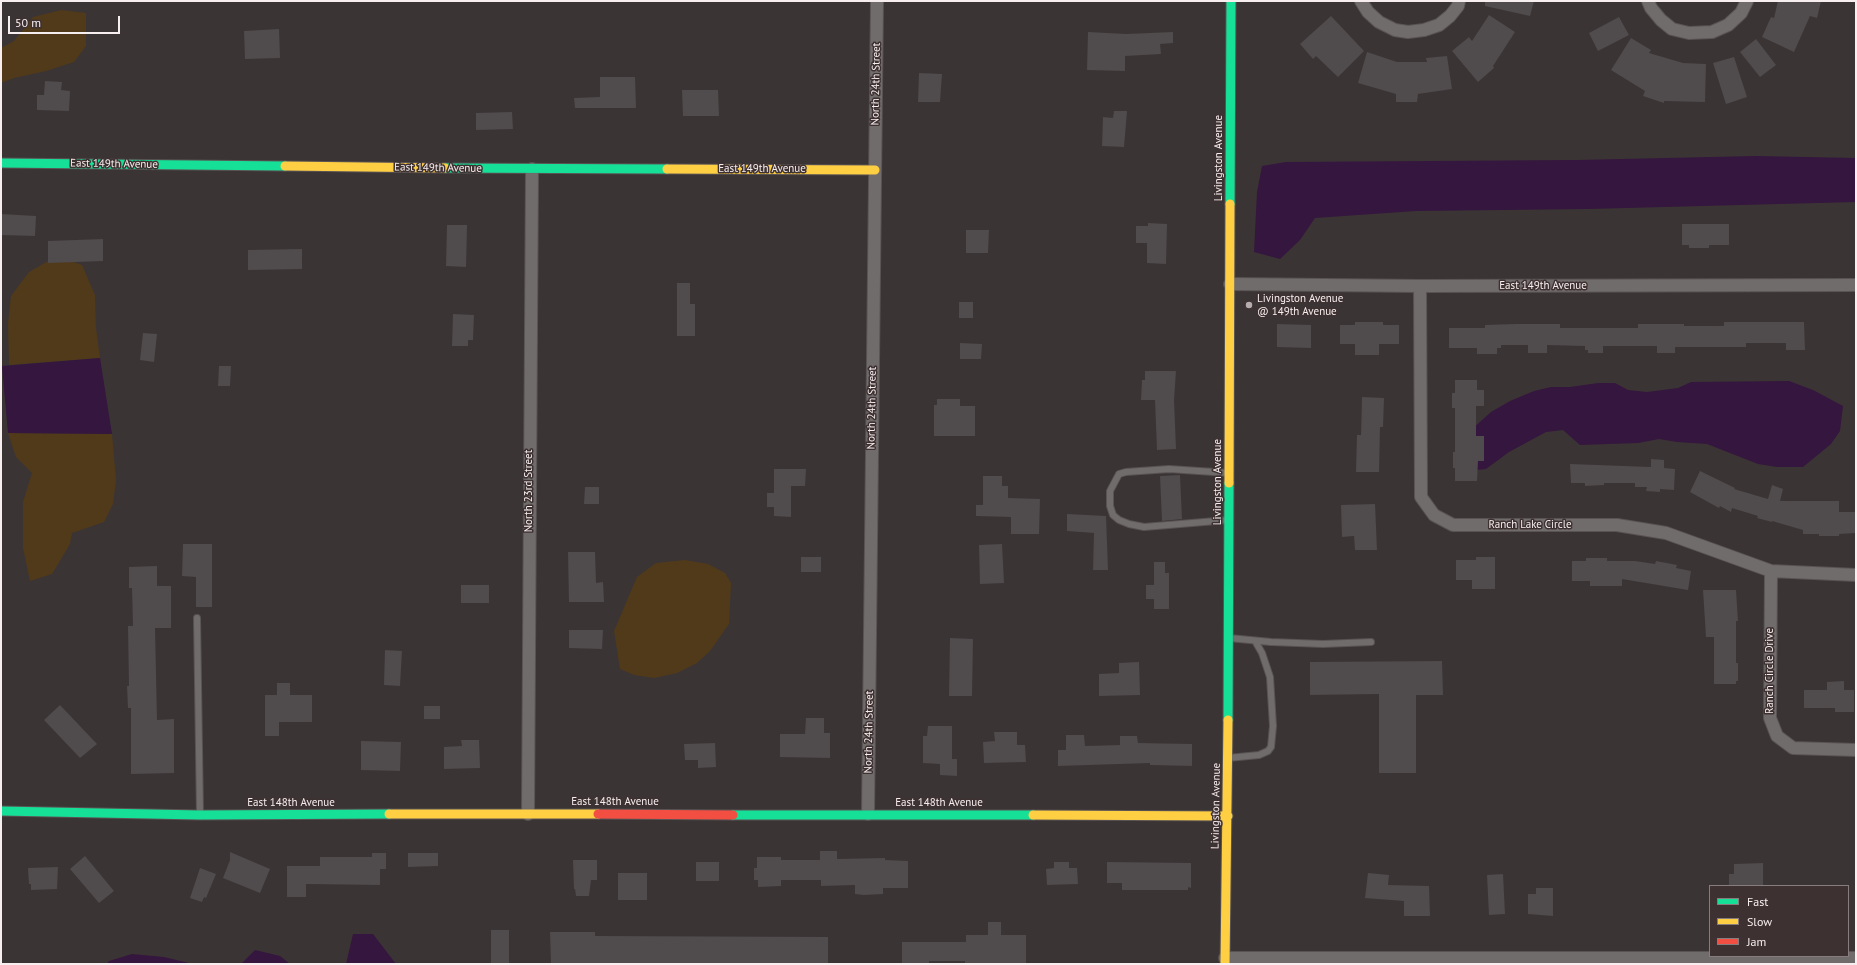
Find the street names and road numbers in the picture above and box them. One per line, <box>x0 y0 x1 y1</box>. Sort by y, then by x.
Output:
street label: North 24th Street <box>869 42 883 126</box>
street label: Livingston Avenue <box>1212 115 1226 201</box>
street label: East 149th Avenue <box>70 157 158 171</box>
street label: East 149th Avenue <box>394 161 482 175</box>
street label: East 149th Avenue <box>718 162 806 176</box>
street label: East 149th Avenue <box>1499 279 1587 293</box>
street label: North 24th Street <box>865 366 879 450</box>
street label: Livingston Avenue <box>1211 439 1225 525</box>
street label: North 23rd Street <box>522 450 536 532</box>
street label: Ranch Lake Circle <box>1488 518 1572 532</box>
street label: Ranch Circle Drive <box>1763 628 1777 714</box>
street label: North 24th Street <box>862 690 876 774</box>
street label: Livingston Avenue <box>1209 763 1223 849</box>
street label: East 148th Avenue <box>571 795 659 809</box>
street label: East 148th Avenue <box>247 796 335 810</box>
street label: East 148th Avenue <box>895 796 983 810</box>

